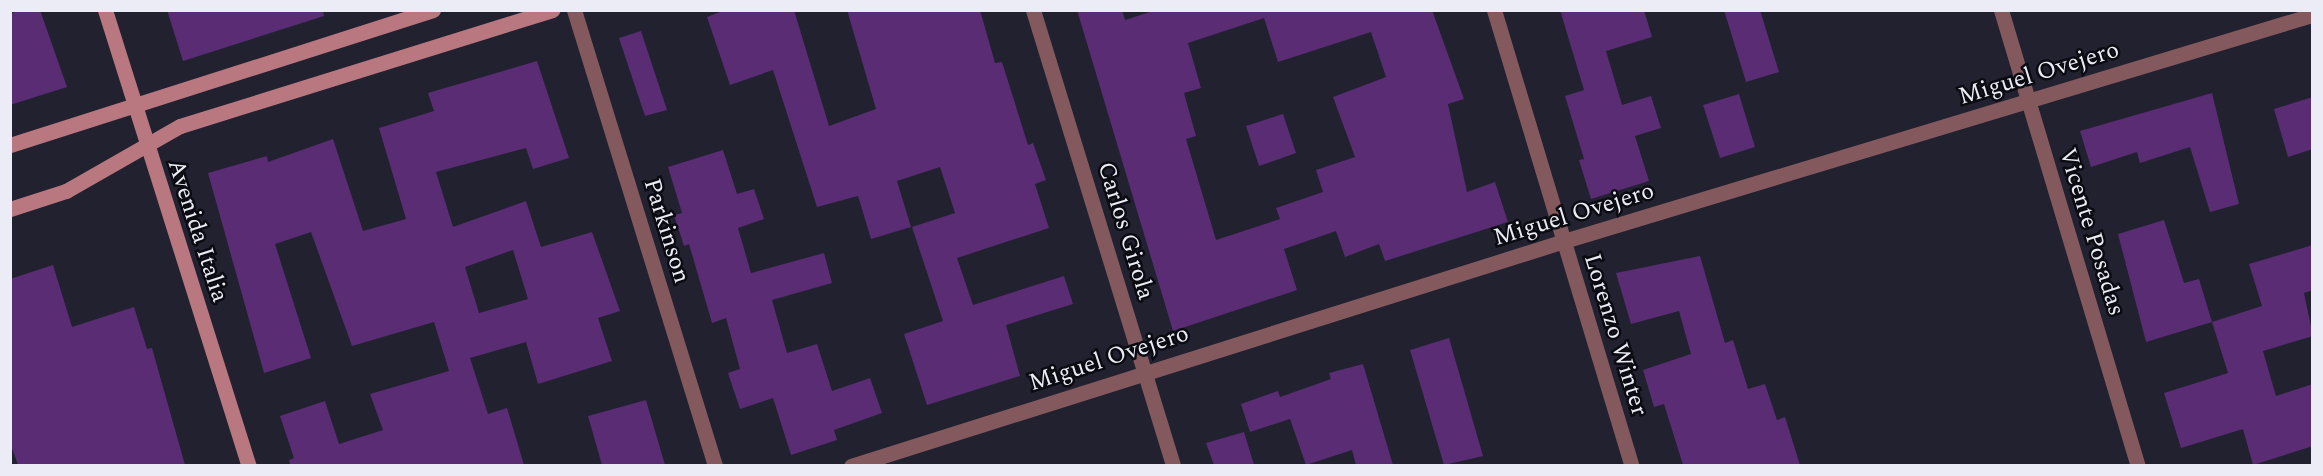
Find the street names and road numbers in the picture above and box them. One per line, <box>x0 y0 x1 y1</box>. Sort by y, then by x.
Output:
street label: Miguel Ovejero <box>1955 36 2123 112</box>
street label: Vicente Posadas <box>2052 145 2130 319</box>
street label: Avenida Italia <box>160 156 234 306</box>
street label: Carlos Girola <box>1090 159 1160 303</box>
street label: Parkinson <box>636 175 696 287</box>
street label: Miguel Ovejero <box>1490 177 1658 253</box>
street label: Lorenzo Winter <box>1577 251 1653 419</box>
street label: Miguel Ovejero <box>1025 320 1193 398</box>

